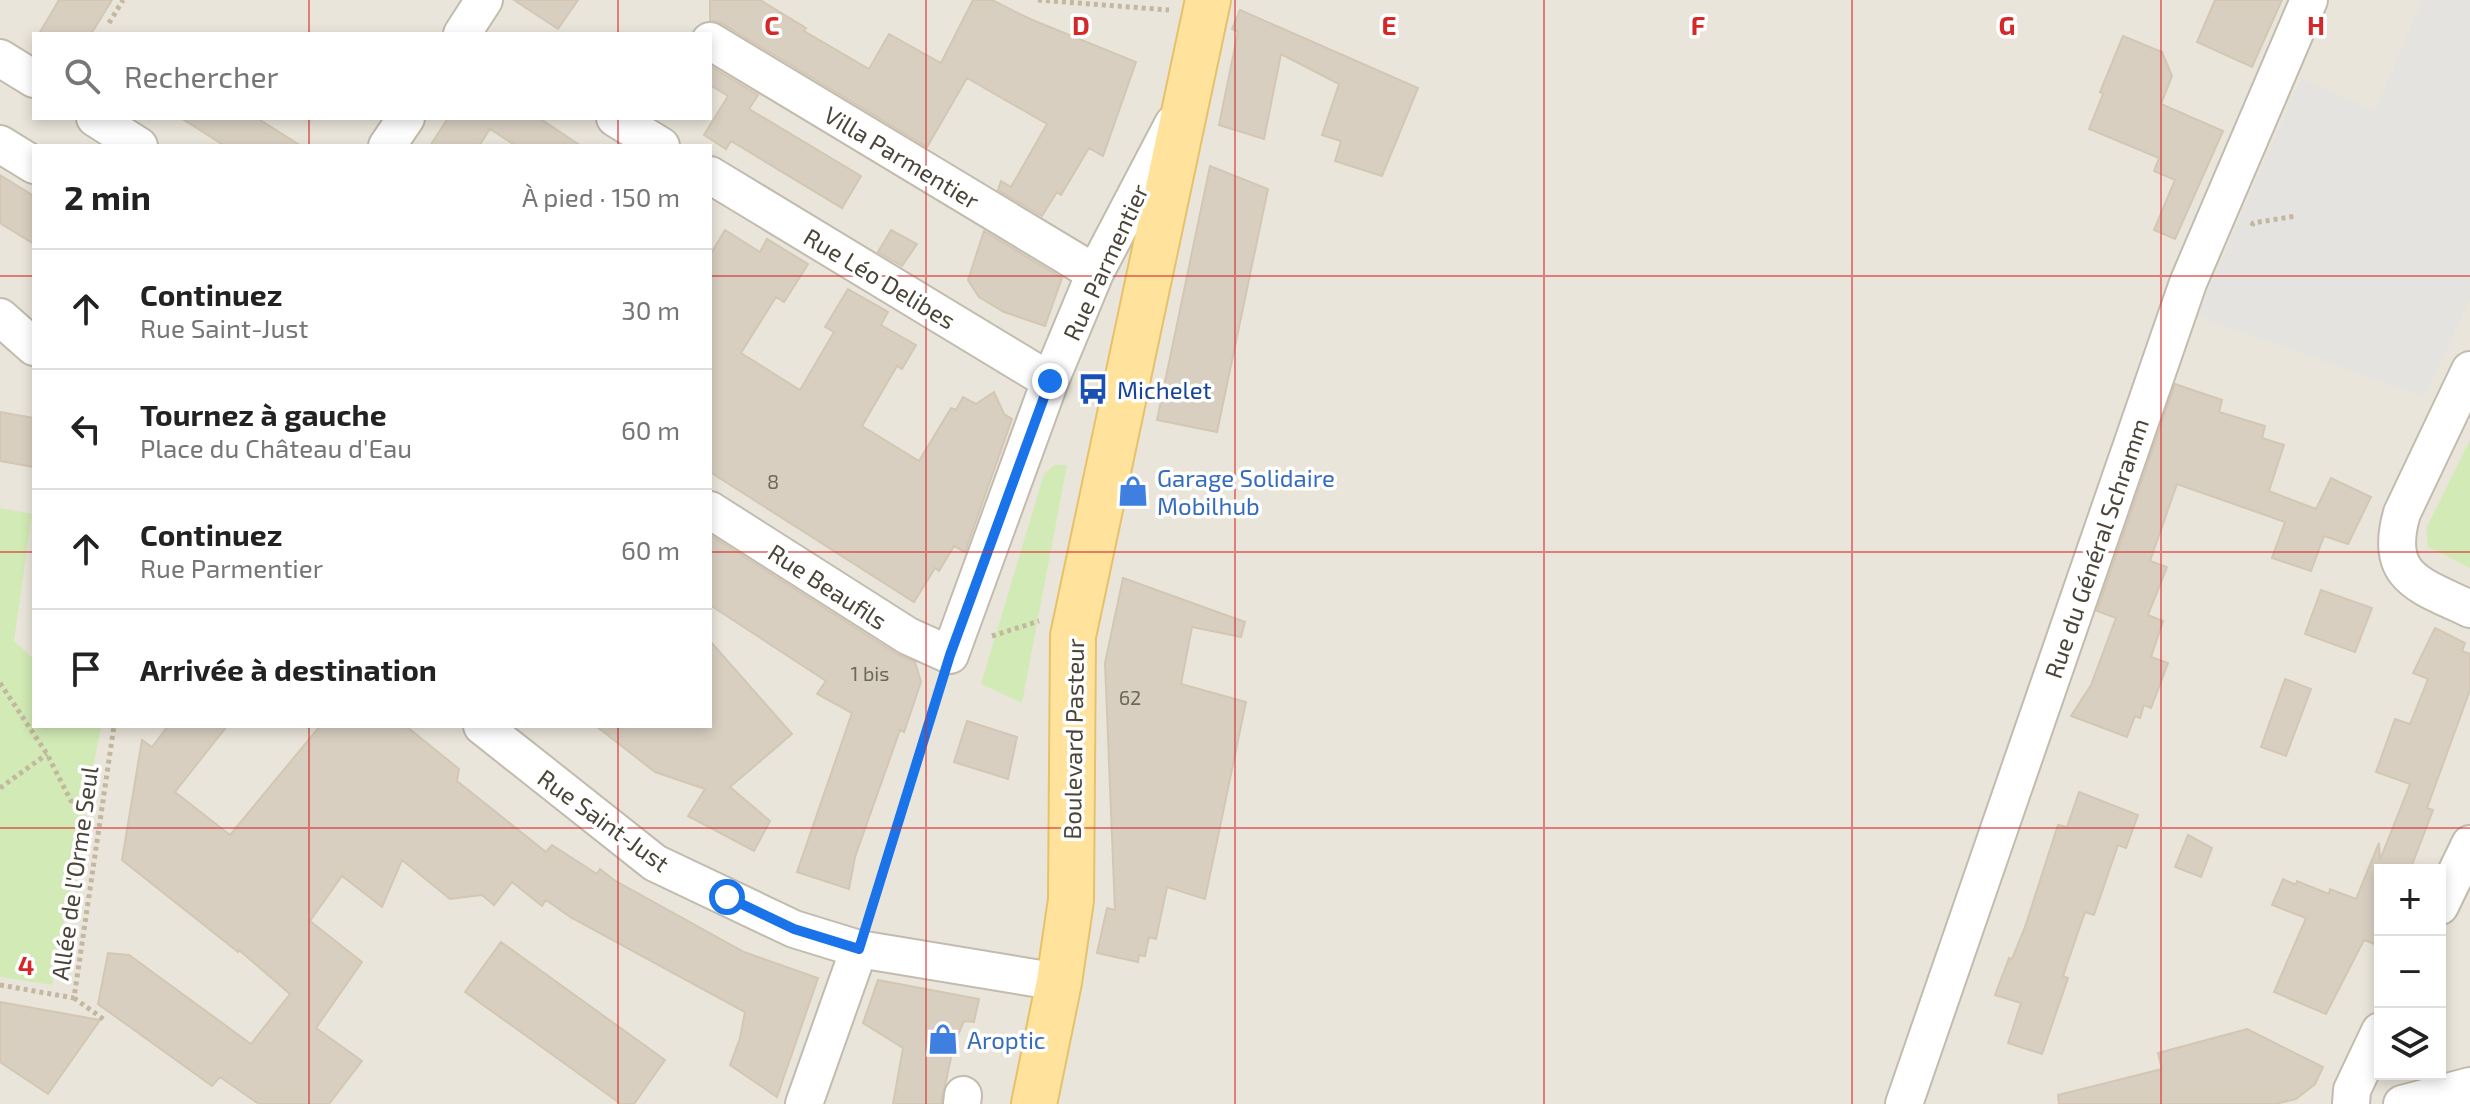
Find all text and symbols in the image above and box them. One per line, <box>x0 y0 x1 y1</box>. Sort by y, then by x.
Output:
text: C <box>764 9 780 40</box>
text: D <box>1072 9 1090 40</box>
text: E <box>1381 9 1397 40</box>
text: F <box>1691 9 1705 40</box>
text: G <box>1999 9 2015 40</box>
text: H <box>2307 9 2325 40</box>
search box <box>32 32 712 120</box>
icon: search <box>60 54 104 98</box>
text: Rechercher <box>124 58 279 94</box>
street label: Villa Parmentier <box>819 99 985 215</box>
text: 2 min <box>64 176 151 217</box>
street label: Rue Parmentier <box>1056 179 1154 345</box>
text: À pied · 150 m <box>522 181 680 212</box>
street label: Rue Léo Delibes <box>799 221 961 335</box>
text: Continuez <box>140 276 282 312</box>
icon: ahead <box>64 287 108 331</box>
text: 30 m <box>621 294 680 325</box>
text: Rue Saint-Just <box>140 312 308 343</box>
route end <box>1032 363 1068 399</box>
bus stop icon: Michelet <box>1076 372 1110 406</box>
place label: Michelet <box>1117 375 1212 404</box>
text: Tournez à gauche <box>140 396 387 432</box>
icon: left <box>64 407 108 451</box>
text: 60 m <box>621 414 680 445</box>
street label: Rue du Général Schramm <box>2038 414 2154 682</box>
text: Place du Château d'Eau <box>140 432 412 463</box>
place label: Garage Solidaire Mobilhub <box>1157 463 1335 520</box>
house number: 8 <box>767 469 779 493</box>
shop icon: Garage Solidaire Mobilhub <box>1116 474 1150 508</box>
text: Continuez <box>140 516 282 552</box>
icon: ahead <box>64 527 108 571</box>
text: 60 m <box>621 534 680 565</box>
street label: Rue Beaufils <box>763 537 893 635</box>
text: Rue Parmentier <box>140 552 323 583</box>
street label: Boulevard Pasteur <box>1057 638 1089 840</box>
icon: arrive <box>64 647 108 691</box>
text: Arrivée à destination <box>140 651 437 687</box>
house number: 1 bis <box>851 661 889 685</box>
house number: 62 <box>1119 685 1141 709</box>
street label: Rue Saint-Just <box>533 763 675 877</box>
street label: Allée de l'Orme Seul <box>45 764 103 982</box>
map controls <box>2374 864 2446 1080</box>
button: + <box>2374 864 2446 936</box>
route start <box>709 879 745 915</box>
button: − <box>2374 936 2446 1008</box>
text: 4 <box>18 949 34 980</box>
button: layers <box>2374 1008 2446 1080</box>
shop icon: Aroptic <box>926 1022 960 1056</box>
place label: Aroptic <box>967 1025 1046 1054</box>

